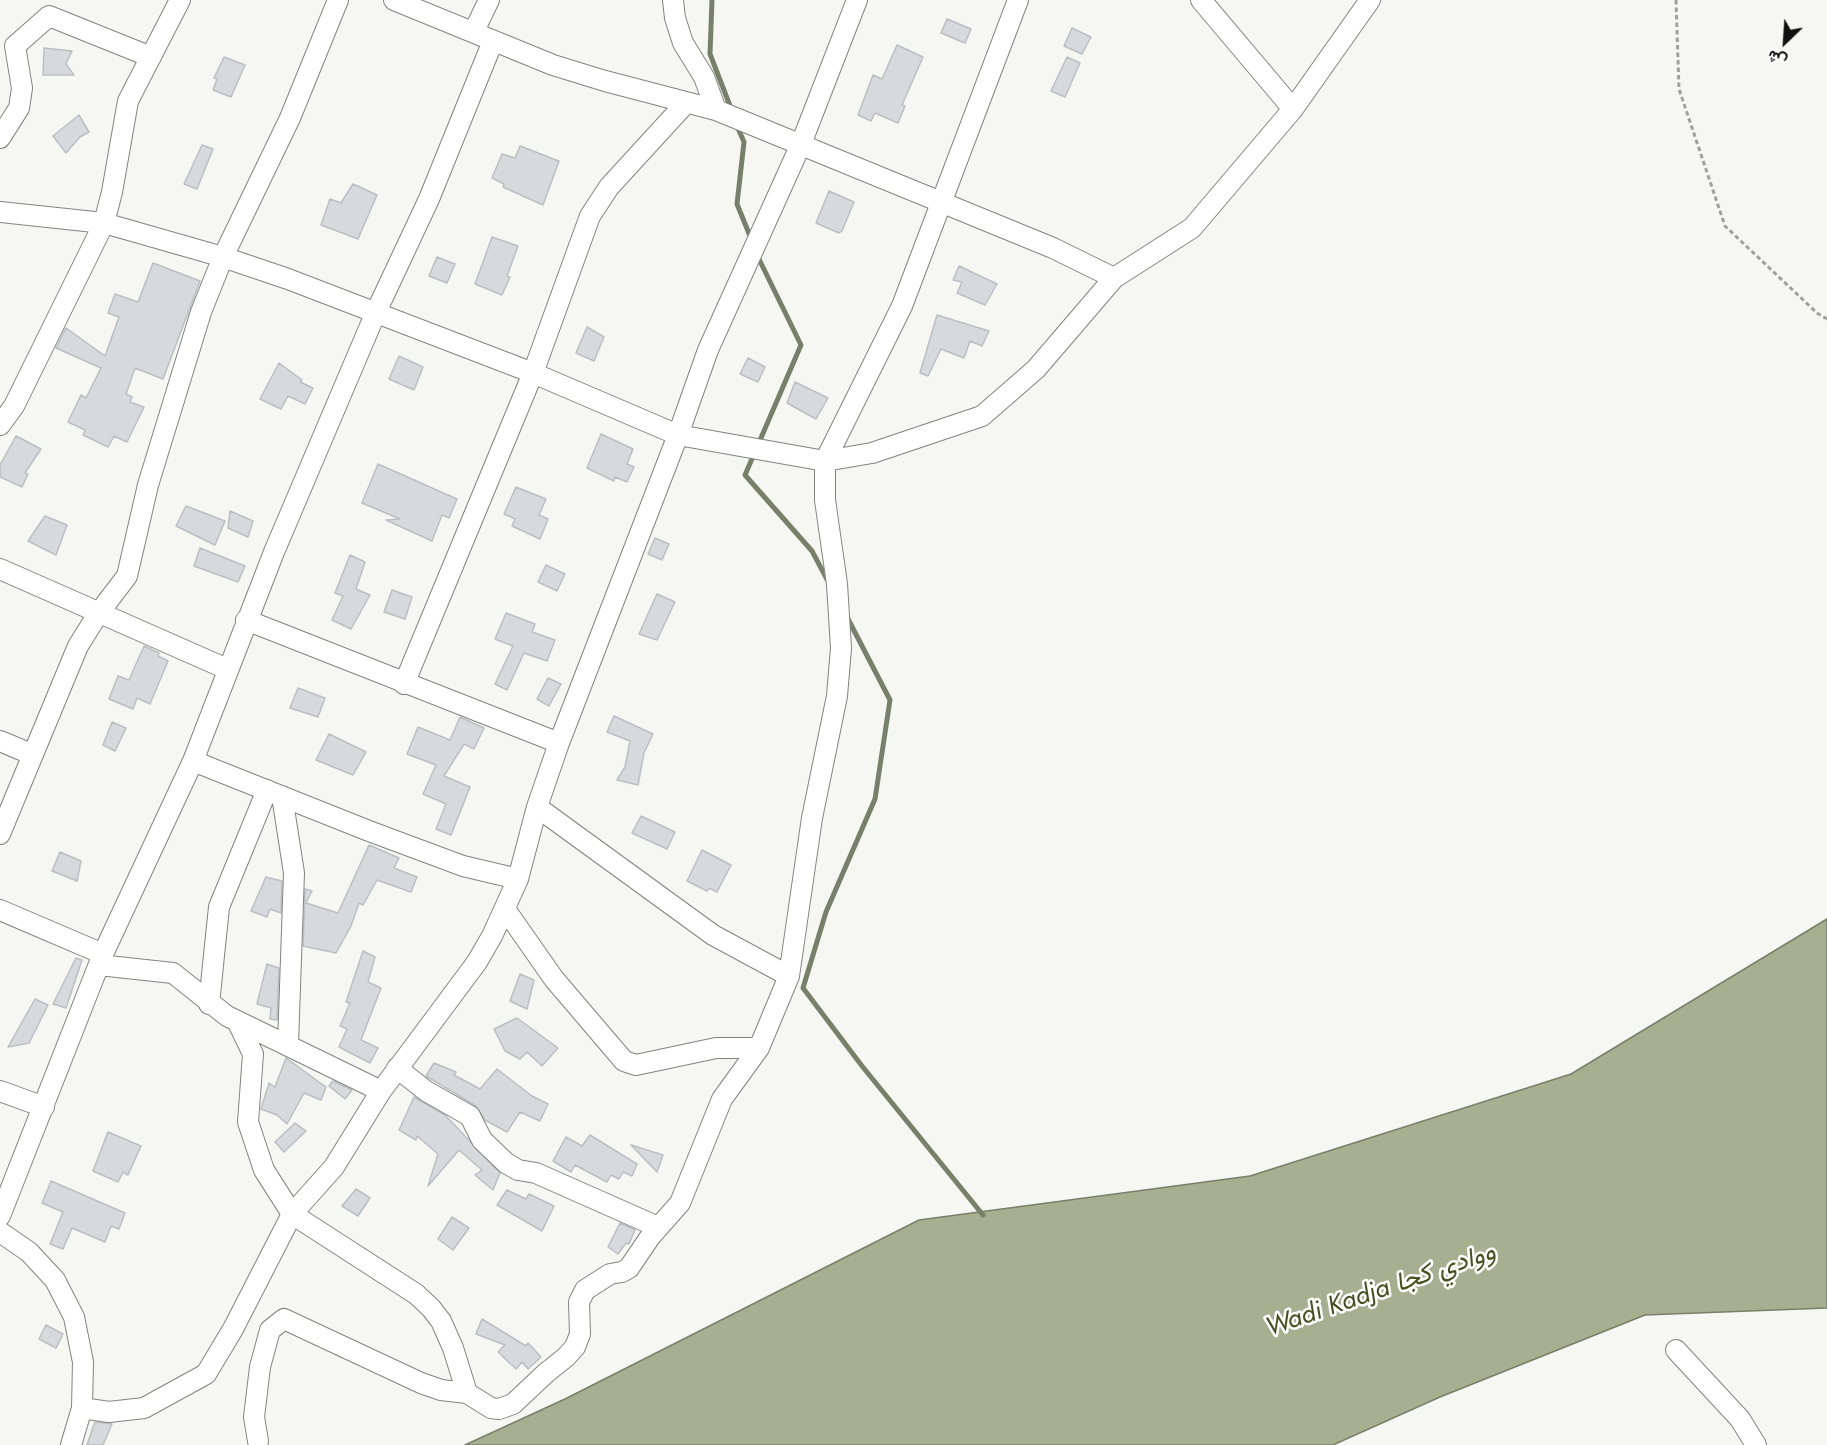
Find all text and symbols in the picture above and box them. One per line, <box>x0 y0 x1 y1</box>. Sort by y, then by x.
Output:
north arrow <box>1755 12 1815 72</box>
text: ش <box>1764 44 1791 73</box>
water label: Wadi Kadja ووادي كجا <box>1262 1237 1500 1345</box>

